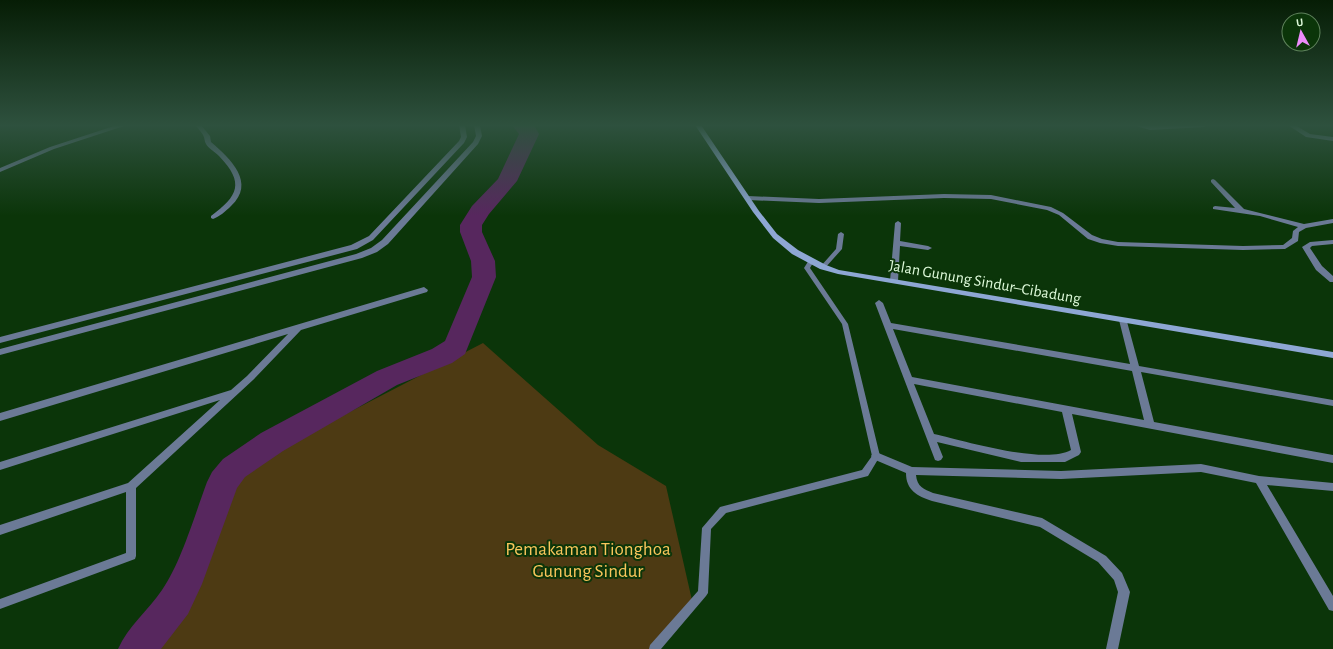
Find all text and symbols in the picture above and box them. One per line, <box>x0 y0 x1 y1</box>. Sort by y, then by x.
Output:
north arrow <box>1281 12 1321 52</box>
text: U <box>1295 17 1304 29</box>
street label: Jalan Gunung Sindur–Cibadung <box>888 257 1082 307</box>
park label: Pemakaman Tionghoa Gunung Sindur <box>505 540 671 581</box>

